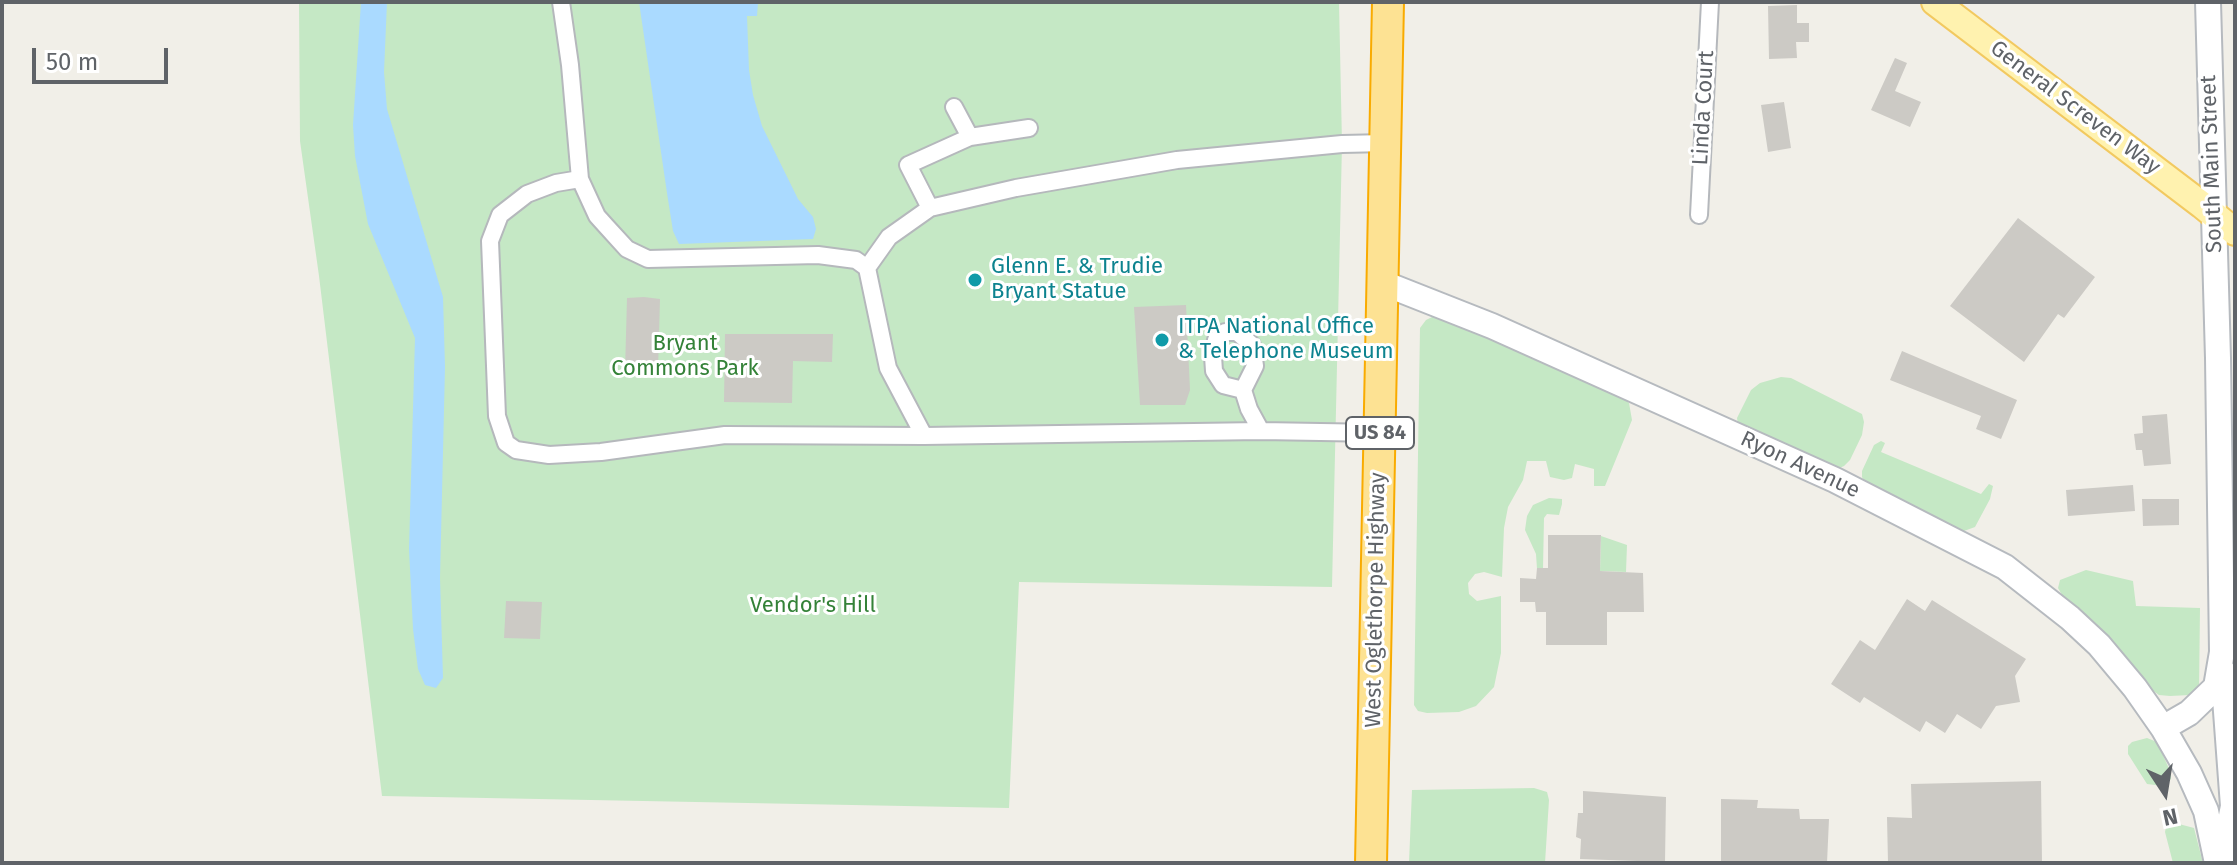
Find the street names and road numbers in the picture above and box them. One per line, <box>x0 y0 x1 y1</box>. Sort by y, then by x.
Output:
street label: General Screven Way <box>1985 35 2165 181</box>
street label: Linda Court <box>1688 50 1720 166</box>
street label: South Main Street <box>2196 75 2228 253</box>
road number: US 84 <box>1346 417 1414 449</box>
street label: Ryon Avenue <box>1736 426 1864 504</box>
street label: West Oglethorpe Highway <box>1361 472 1391 728</box>

